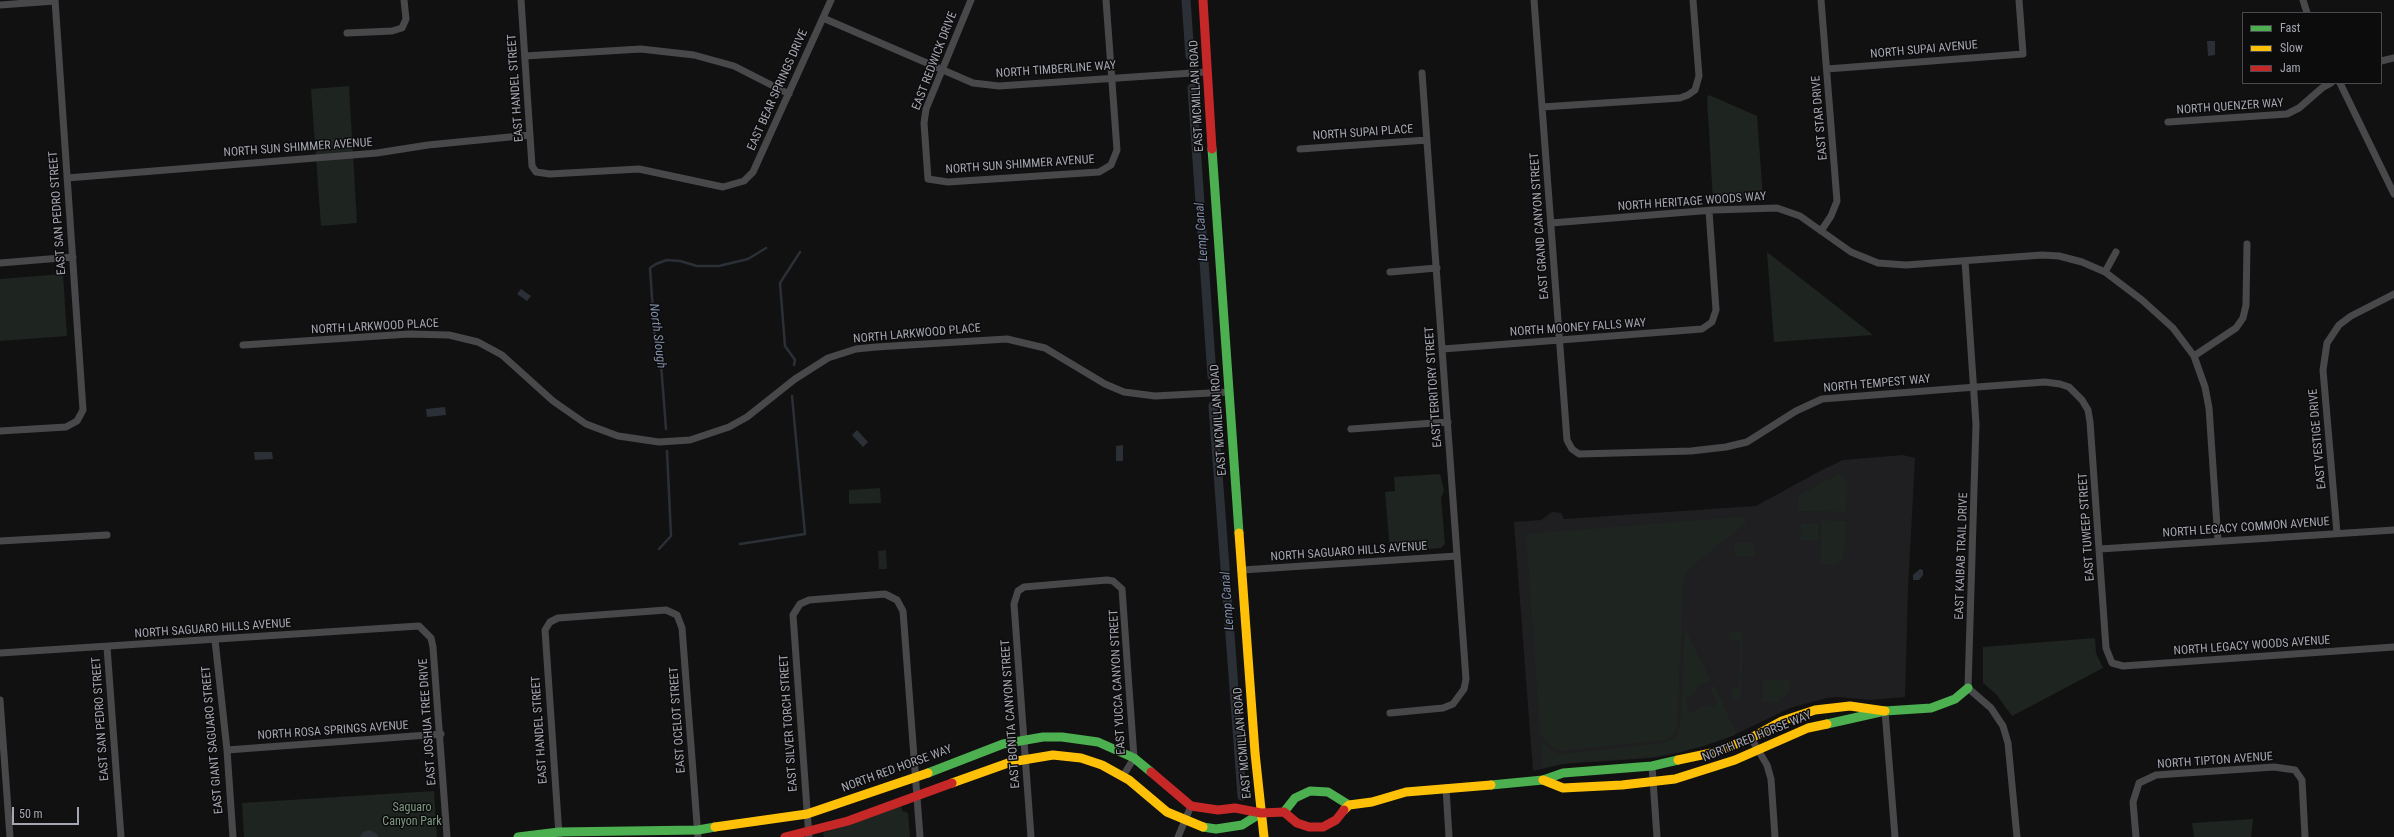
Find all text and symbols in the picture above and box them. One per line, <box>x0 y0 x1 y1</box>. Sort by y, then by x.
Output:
street label: EAST REDWICK DRIVE <box>910 10 960 112</box>
legend <box>2242 12 2382 84</box>
text: Fast <box>2280 21 2300 35</box>
street label: EAST BEAR SPRINGS DRIVE <box>745 27 811 153</box>
street label: EAST HANDEL STREET <box>505 33 527 143</box>
street label: NORTH SUPAI AVENUE <box>1870 38 1978 62</box>
street label: EAST MCMILLAN ROAD <box>1187 40 1207 152</box>
text: Slow <box>2280 41 2303 55</box>
street label: NORTH TIMBERLINE WAY <box>995 59 1117 81</box>
text: Jam <box>2280 61 2301 75</box>
street label: EAST STAR DRIVE <box>1809 75 1831 161</box>
street label: NORTH QUENZER WAY <box>2176 96 2284 118</box>
street label: NORTH SUPAI PLACE <box>1312 122 1414 144</box>
street label: NORTH SUN SHIMMER AVENUE <box>223 136 373 160</box>
street label: EAST SAN PEDRO STREET <box>46 150 70 276</box>
street label: EAST GRAND CANYON STREET <box>1528 152 1552 300</box>
street label: NORTH SUN SHIMMER AVENUE <box>945 153 1095 177</box>
street label: NORTH HERITAGE WOODS WAY <box>1617 190 1767 214</box>
water label: Lemp Canal <box>1192 202 1212 262</box>
water label: North Slough <box>645 303 669 369</box>
street label: NORTH LARKWOOD PLACE <box>311 316 439 338</box>
street label: NORTH MOONEY FALLS WAY <box>1509 316 1647 340</box>
street label: NORTH LARKWOOD PLACE <box>853 321 981 347</box>
street label: EAST TERRITORY STREET <box>1423 326 1445 448</box>
street label: EAST MCMILLAN ROAD <box>1208 364 1230 476</box>
street label: NORTH TEMPEST WAY <box>1823 372 1931 396</box>
street label: EAST VESTIGE DRIVE <box>2306 388 2330 490</box>
street label: EAST TUWEEP STREET <box>2076 472 2098 582</box>
street label: EAST KAIBAB TRAIL DRIVE <box>1953 492 1971 620</box>
street label: NORTH LEGACY COMMON AVENUE <box>2162 515 2330 541</box>
street label: NORTH SAGUARO HILLS AVENUE <box>1270 539 1428 565</box>
water label: Lemp Canal <box>1218 571 1238 631</box>
street label: EAST YUCCA CANYON STREET <box>1107 609 1129 755</box>
street label: NORTH SAGUARO HILLS AVENUE <box>134 616 292 642</box>
street label: NORTH LEGACY WOODS AVENUE <box>2173 633 2331 659</box>
street label: EAST BONITA CANYON STREET <box>999 639 1023 789</box>
street label: EAST SILVER TORCH STREET <box>777 654 801 792</box>
street label: EAST SAN PEDRO STREET <box>89 656 113 782</box>
street label: EAST JOSHUA TREE DRIVE <box>416 658 440 786</box>
street label: EAST GIANT SAGUARO STREET <box>199 665 227 815</box>
street label: EAST OCELOT STREET <box>667 666 689 774</box>
street label: EAST HANDEL STREET <box>529 675 551 785</box>
street label: EAST MCMILLAN ROAD <box>1231 687 1255 799</box>
street label: NORTH RED HORSE WAY <box>1700 709 1814 765</box>
street label: NORTH ROSA SPRINGS AVENUE <box>257 719 409 743</box>
street label: NORTH RED HORSE WAY <box>840 742 954 796</box>
street label: NORTH TIPTON AVENUE <box>2157 750 2273 772</box>
scale bar <box>14 799 81 825</box>
park label: Saguaro Canyon Park <box>382 801 442 829</box>
text: 50 m <box>19 807 43 821</box>

